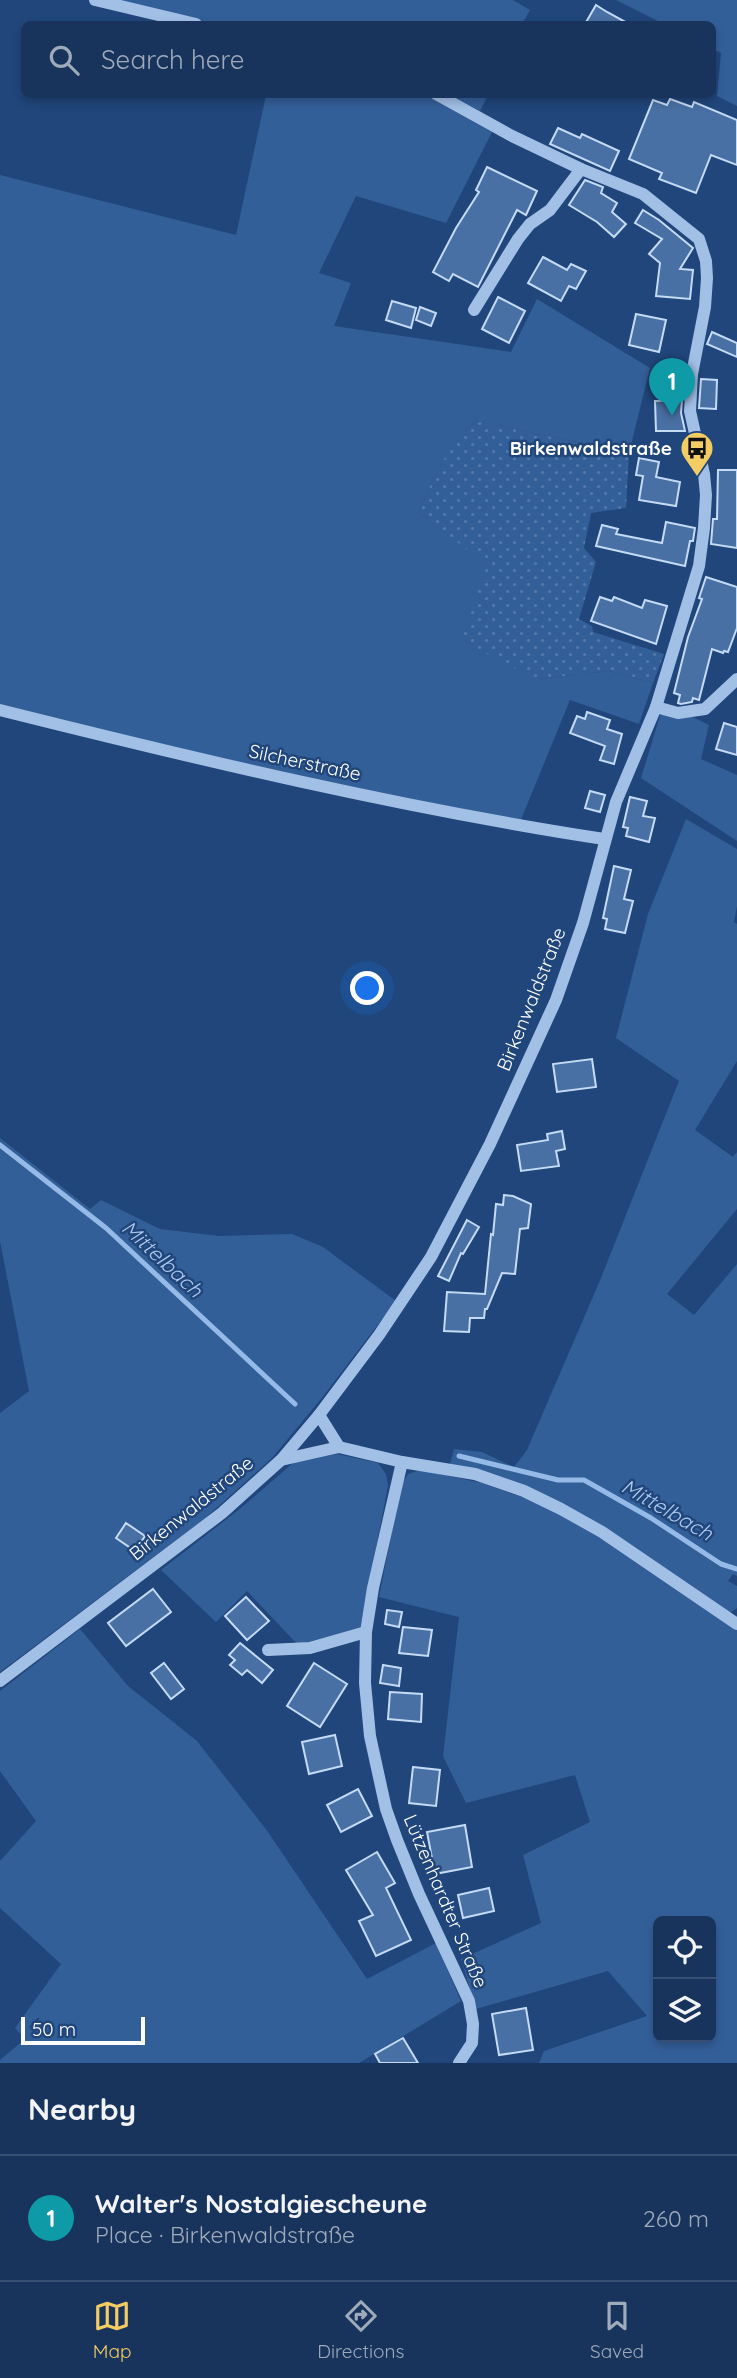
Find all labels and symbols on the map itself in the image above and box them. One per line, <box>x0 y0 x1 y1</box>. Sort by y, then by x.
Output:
pin: 1 <box>649 358 695 416</box>
bus stop icon: Birkenwaldstraße <box>678 429 716 478</box>
place label: Birkenwaldstraße <box>510 436 672 460</box>
street label: Silcherstraße <box>247 738 363 786</box>
street label: Birkenwaldstraße <box>491 924 571 1074</box>
your location <box>350 971 384 1005</box>
water label: Mittelbach <box>117 1214 209 1303</box>
street label: Birkenwaldstraße <box>124 1451 258 1565</box>
water label: Mittelbach <box>617 1473 719 1546</box>
street label: Lützenhardter Straße <box>399 1811 493 1991</box>
scale bar <box>21 2014 145 2046</box>

